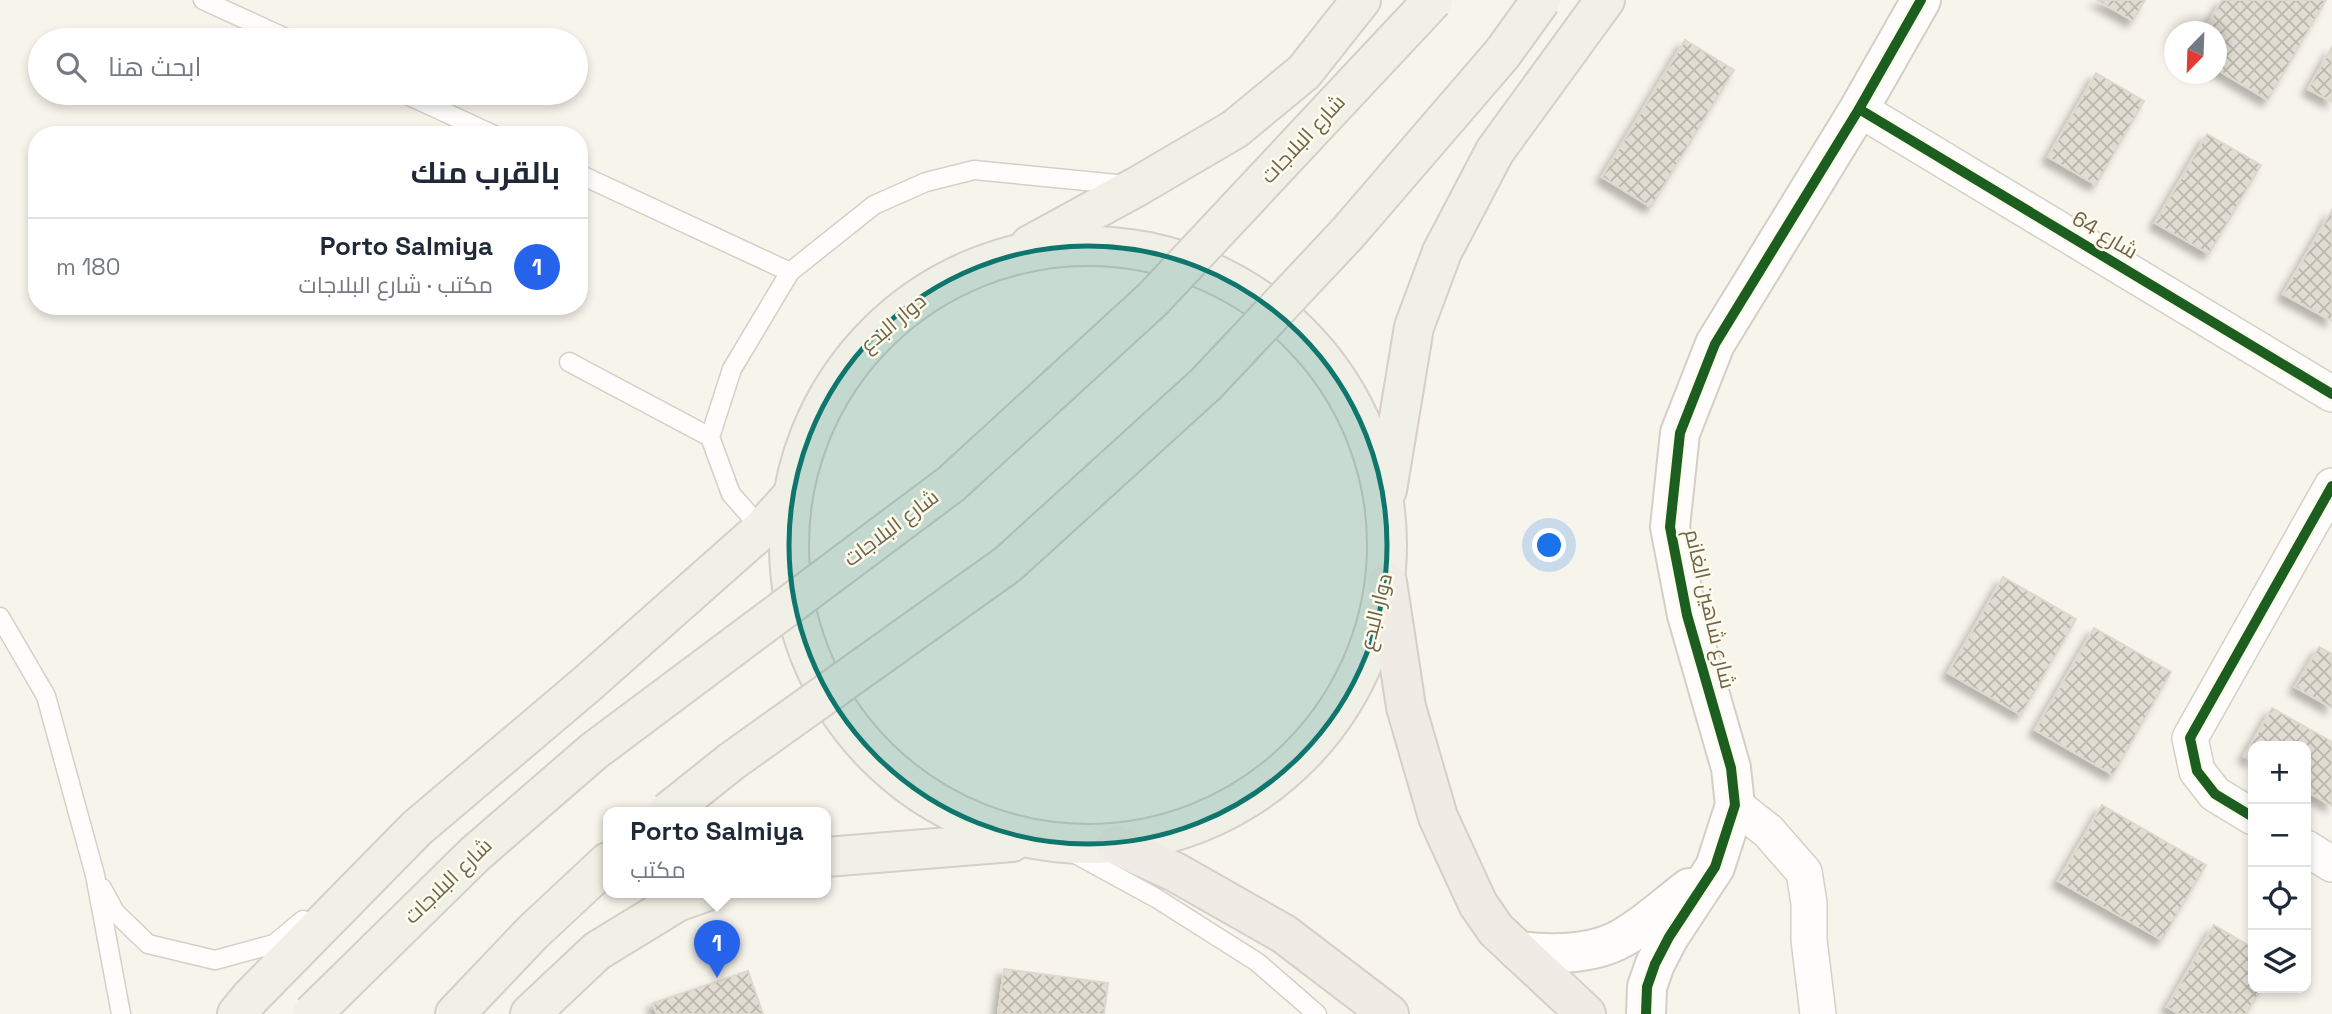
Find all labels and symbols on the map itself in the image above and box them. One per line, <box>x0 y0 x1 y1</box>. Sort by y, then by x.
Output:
north arrow <box>2164 21 2227 84</box>
street label: شارع البلاجات <box>1254 88 1352 190</box>
street label: شارع 64 <box>2067 204 2143 266</box>
street label: دوار البدع <box>854 287 932 359</box>
street label: شارع البلاجات <box>838 483 944 573</box>
street label: شارع شاهين الغانم <box>1678 526 1742 692</box>
your location <box>1532 528 1566 562</box>
street label: دوار البدع <box>1353 570 1399 654</box>
street label: شارع البلاجات <box>398 832 498 930</box>
pin: 1 <box>694 920 740 978</box>

